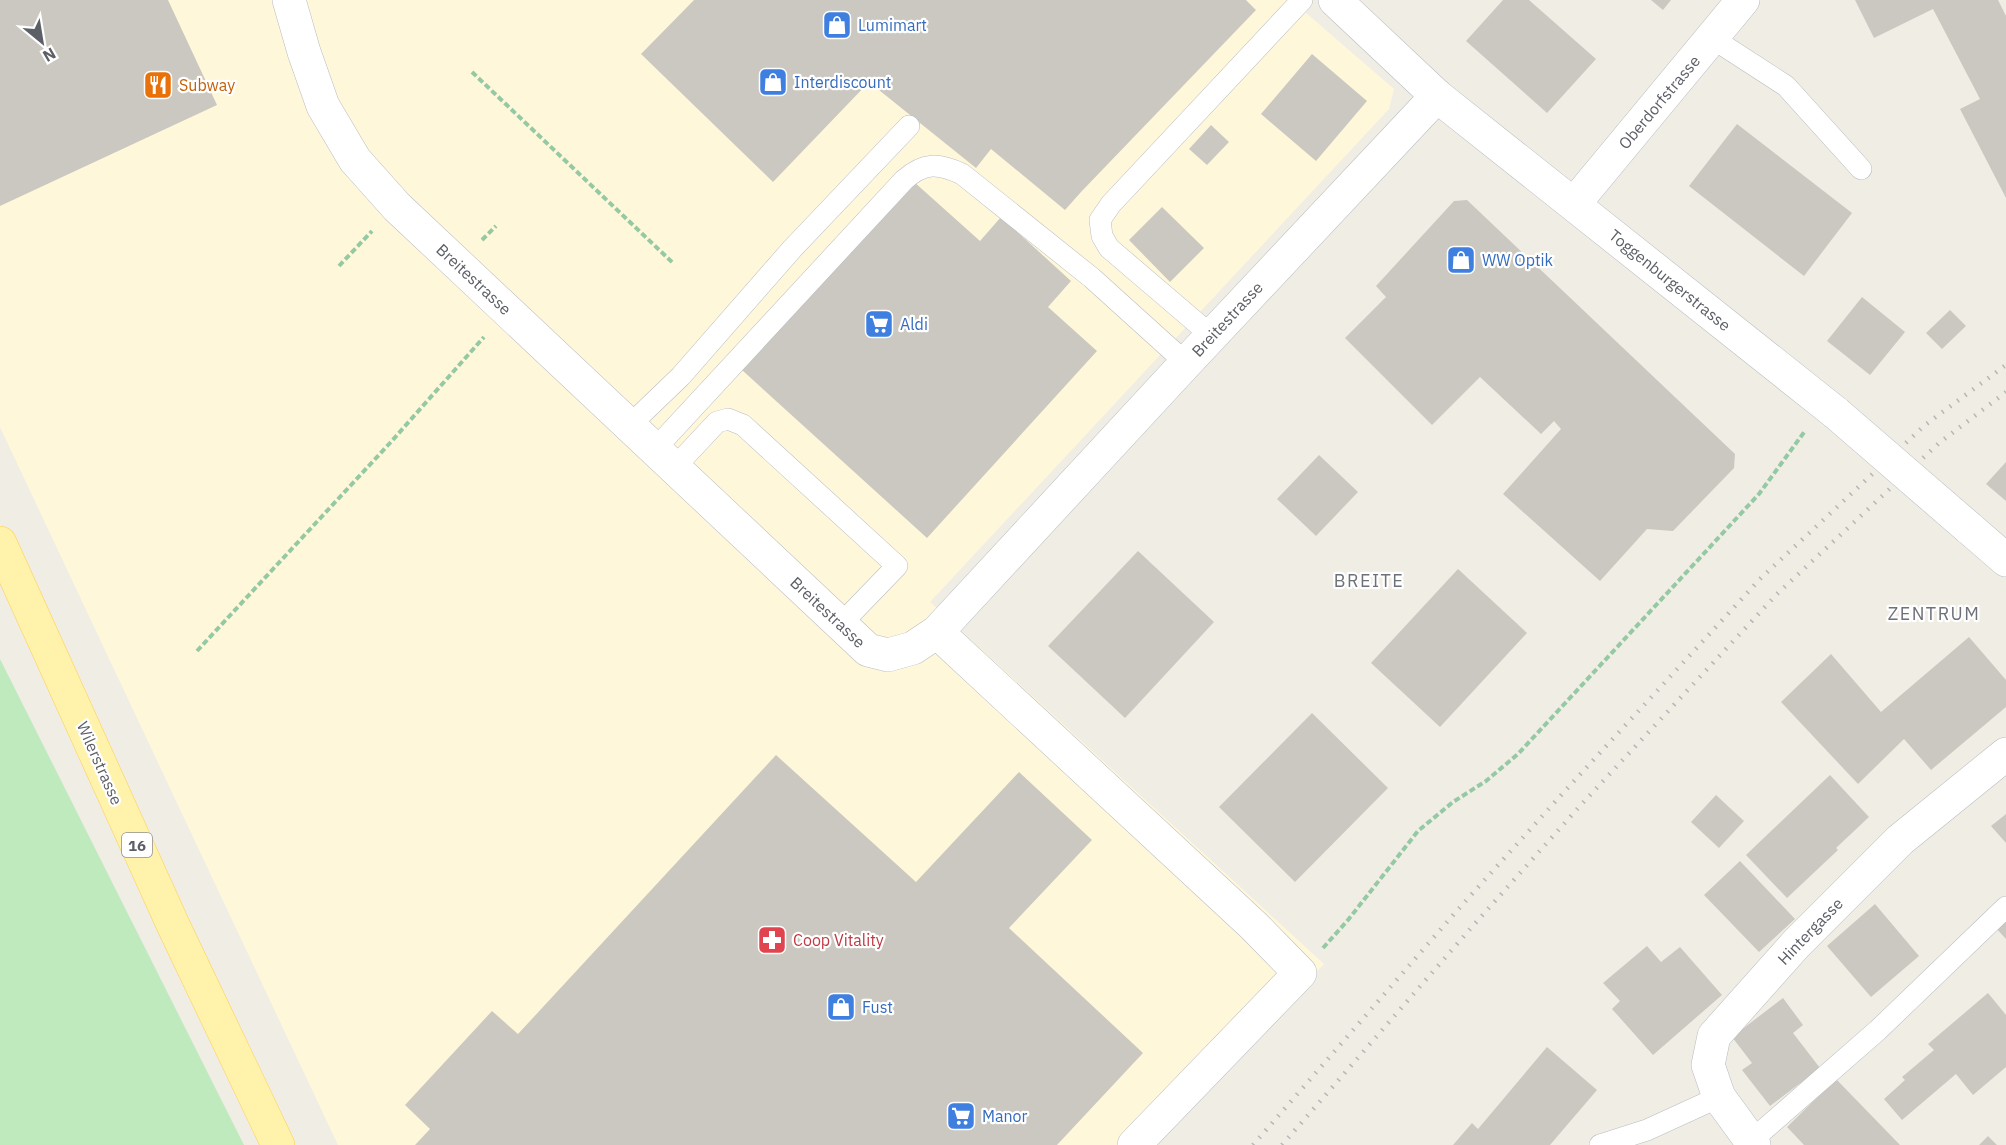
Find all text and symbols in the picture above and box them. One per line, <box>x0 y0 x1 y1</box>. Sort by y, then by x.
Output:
shop icon: Lumimart <box>821 9 853 41</box>
north arrow <box>12 12 72 72</box>
place label: Lumimart <box>858 15 927 35</box>
text: N <box>39 43 60 67</box>
street label: Oberdorfstrasse <box>1614 51 1704 153</box>
shop icon: Interdiscount <box>757 66 789 98</box>
restaurant icon: Subway <box>142 69 174 101</box>
place label: Interdiscount <box>794 72 891 92</box>
place label: Subway <box>179 75 235 95</box>
street label: Toggenburgerstrasse <box>1605 225 1735 335</box>
street label: Breitestrasse <box>432 239 516 319</box>
shop icon: WW Optik <box>1445 244 1477 276</box>
place label: WW Optik <box>1482 250 1553 270</box>
street label: Breitestrasse <box>1187 277 1267 361</box>
supermarket icon: Aldi <box>863 308 895 340</box>
place label: Aldi <box>900 314 928 334</box>
district label: BREITE <box>1334 569 1404 592</box>
street label: Breitestrasse <box>786 572 870 652</box>
district label: ZENTRUM <box>1888 602 1980 625</box>
street label: Wilerstrasse <box>73 718 127 808</box>
road number: 16 <box>122 833 152 857</box>
street label: Hintergasse <box>1773 893 1847 969</box>
pharmacy icon: Coop Vitality <box>756 924 788 956</box>
place label: Coop Vitality <box>793 930 884 950</box>
shop icon: Fust <box>825 991 857 1023</box>
place label: Fust <box>862 997 893 1017</box>
supermarket icon: Manor <box>945 1100 977 1132</box>
place label: Manor <box>982 1106 1028 1126</box>

